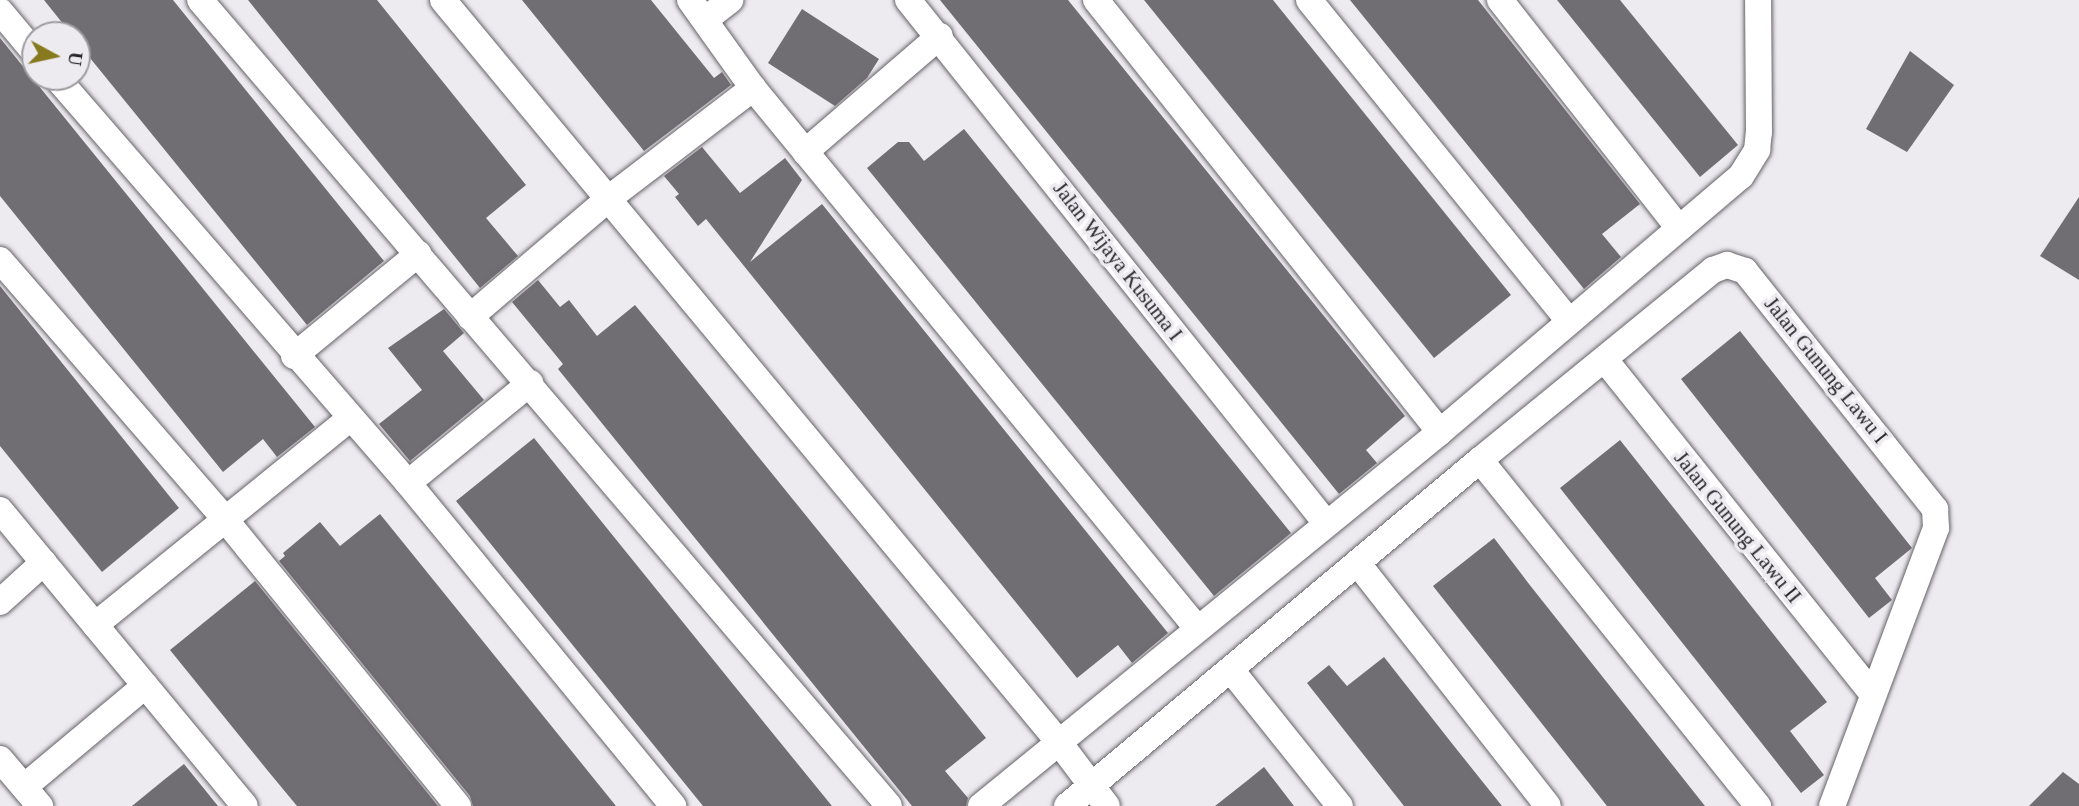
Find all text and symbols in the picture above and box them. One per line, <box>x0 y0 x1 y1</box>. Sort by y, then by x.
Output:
north arrow <box>21 21 91 91</box>
text: U <box>64 50 87 67</box>
street label: Jalan Wijaya Kusuma I <box>1048 176 1188 346</box>
street label: Jalan Gunung Lawu I <box>1759 292 1893 448</box>
street label: Jalan Gunung Lawu II <box>1669 446 1807 608</box>

